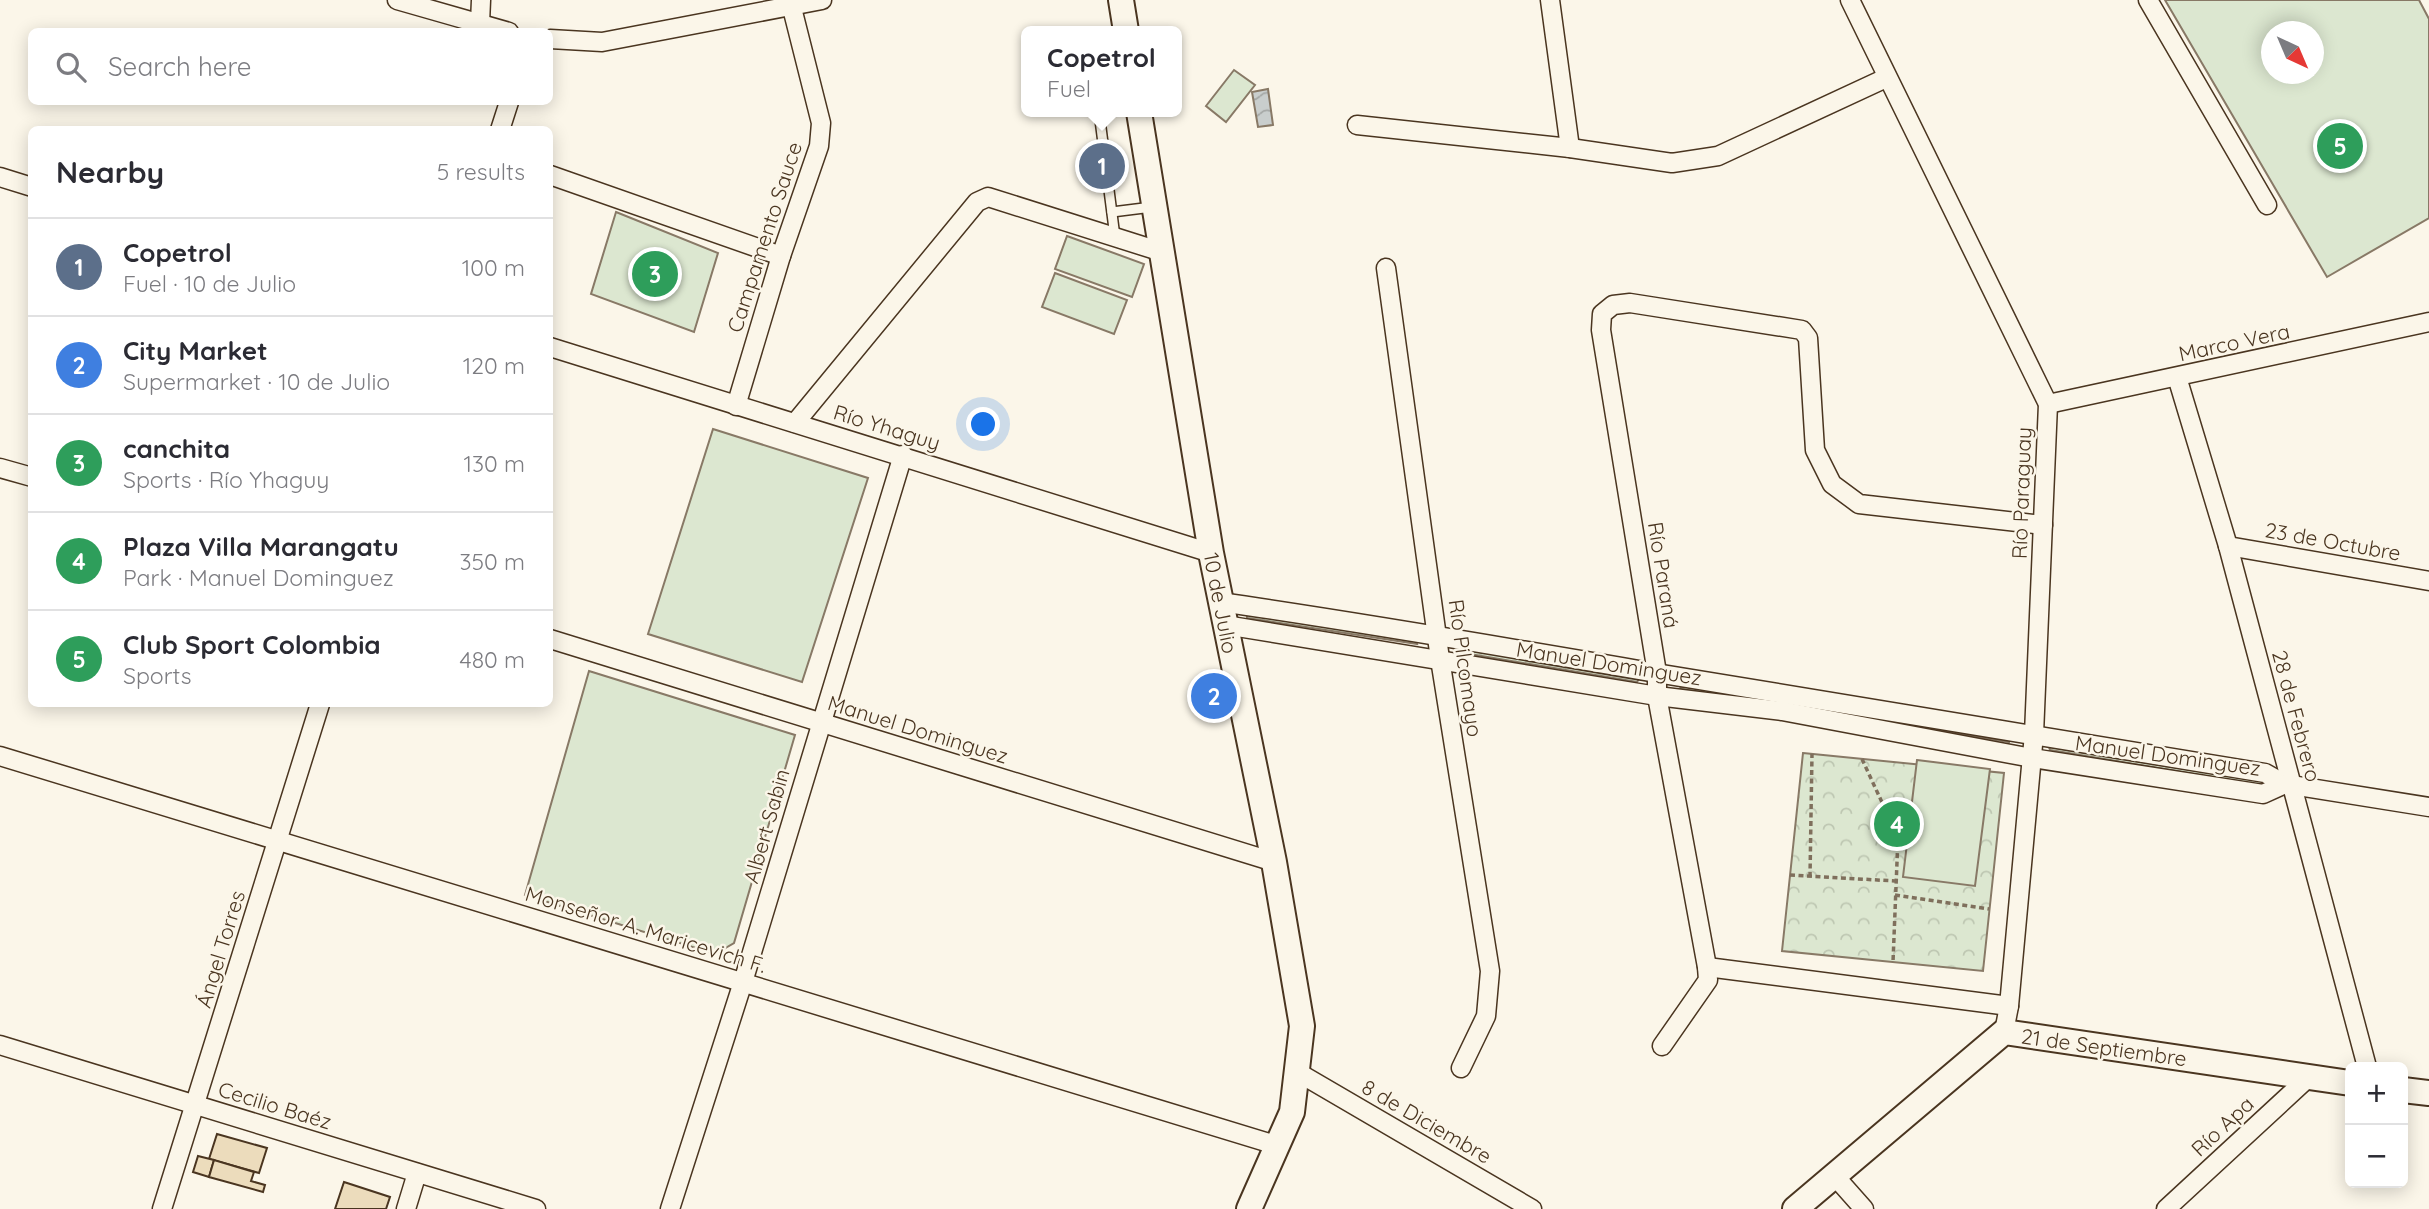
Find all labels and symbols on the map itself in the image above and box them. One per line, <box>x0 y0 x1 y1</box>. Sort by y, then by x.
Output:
north arrow <box>2261 21 2324 84</box>
pin: 5 <box>2317 120 2363 172</box>
street label: Campamento Sauce <box>721 139 807 335</box>
pin: 1 <box>1079 140 1125 192</box>
pin: 3 <box>632 248 678 300</box>
street label: Marco Vera <box>2176 318 2292 366</box>
street label: Río Yhaguy <box>831 398 943 456</box>
your location <box>966 407 1000 441</box>
street label: Río Paraguay <box>2006 426 2036 560</box>
street label: 23 de Octubre <box>2263 516 2403 566</box>
street label: Río Paraná <box>1643 520 1685 630</box>
street label: 10 de Julio <box>1198 550 1244 656</box>
street label: Río Pilcomayo <box>1443 598 1489 738</box>
street label: Manuel Dominguez <box>1515 636 1703 690</box>
street label: 28 de Febrero <box>2267 647 2327 785</box>
pin: 2 <box>1191 670 1237 722</box>
street label: Manuel Dominguez <box>825 689 1011 769</box>
street label: Manuel Dominguez <box>2074 729 2262 781</box>
street label: Albert Sabin <box>737 766 795 886</box>
pin: 4 <box>1874 798 1920 850</box>
street label: Monseñor A. Maricevich F. <box>522 880 770 978</box>
street label: Ángel Torres <box>190 887 250 1011</box>
street label: 21 de Septiembre <box>2020 1023 2188 1071</box>
street label: 8 de Diciembre <box>1357 1073 1497 1169</box>
street label: Cecilio Baéz <box>215 1075 335 1135</box>
street label: Río Apa <box>2185 1091 2259 1161</box>

